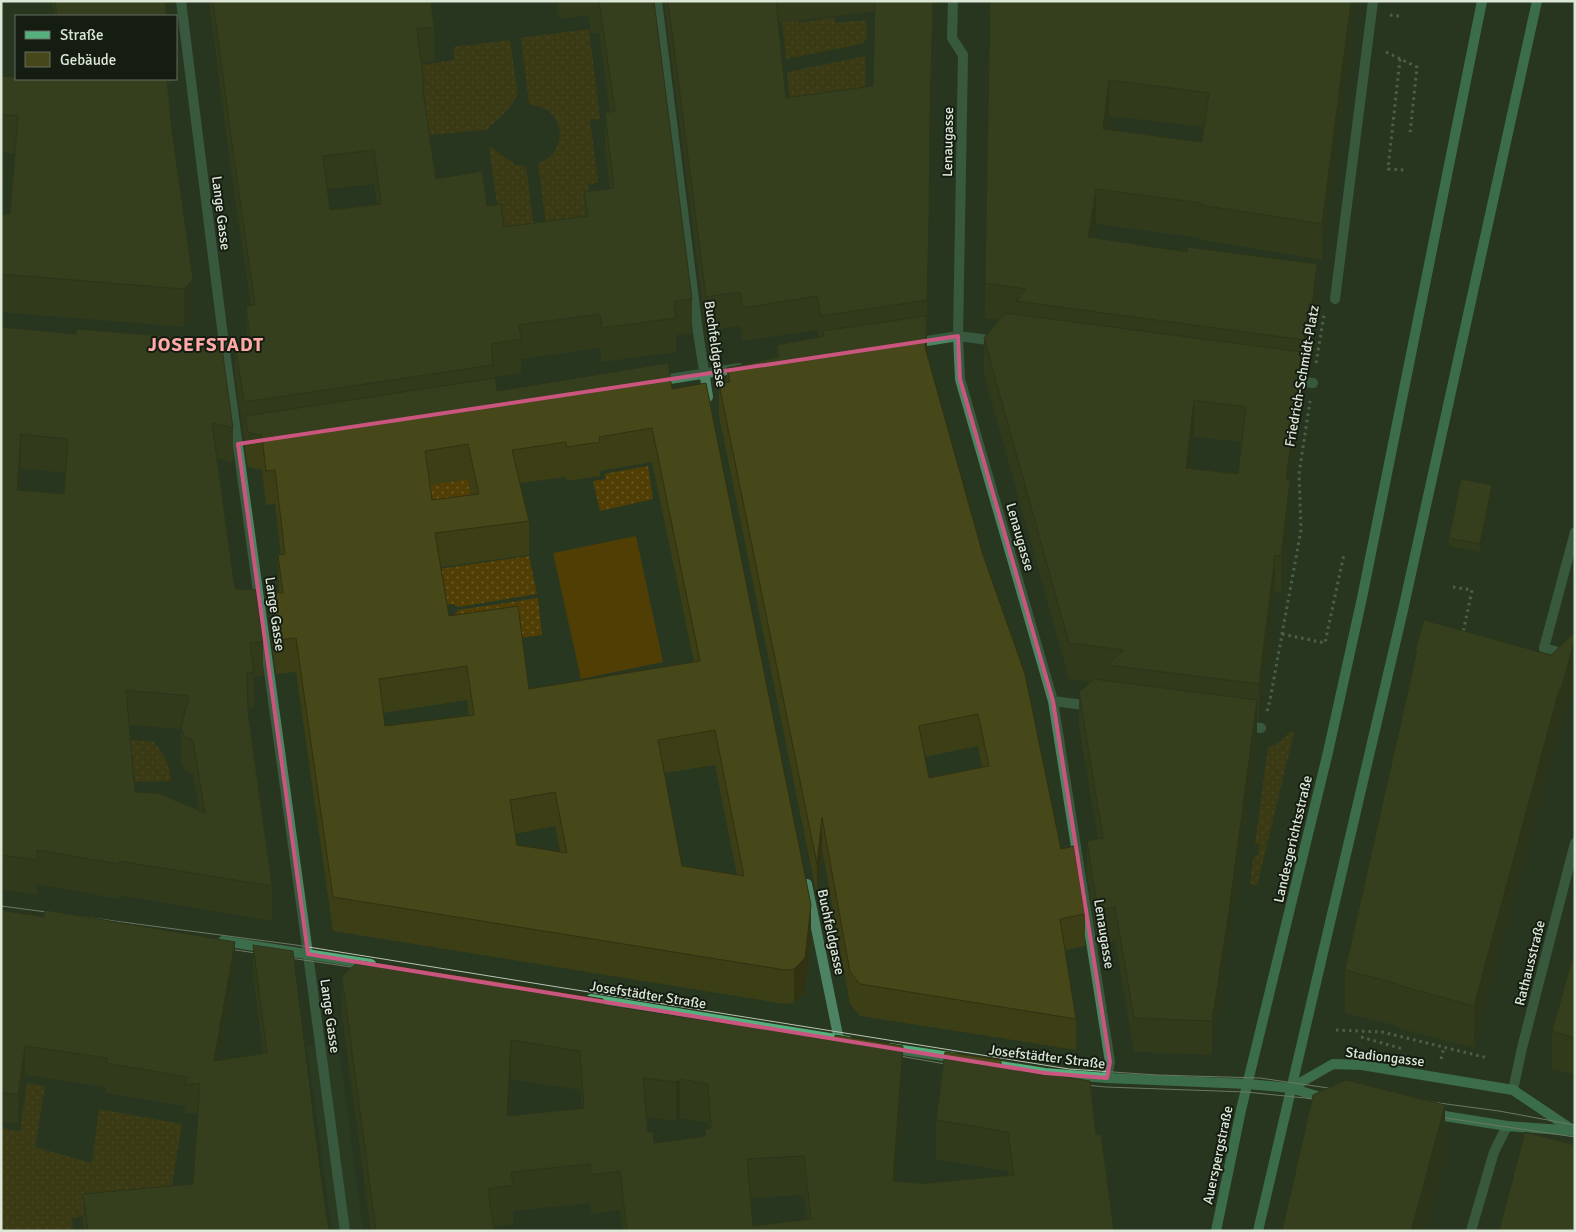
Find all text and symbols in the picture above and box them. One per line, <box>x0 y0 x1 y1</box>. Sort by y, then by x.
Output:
legend <box>15 15 178 80</box>
text: Straße <box>60 26 104 44</box>
text: Gebäude <box>60 51 116 69</box>
street label: Lenaugasse <box>939 107 957 177</box>
street label: Lange Gasse <box>208 175 234 251</box>
street label: Buchfeldgasse <box>701 300 729 388</box>
street label: Friedrich-Schmidt-Platz <box>1281 304 1323 448</box>
district label: JOSEFSTADT <box>148 333 264 357</box>
street label: Lenaugasse <box>1002 501 1038 573</box>
street label: Lange Gasse <box>261 576 289 652</box>
street label: Landesgerichtsstraße <box>1270 774 1316 904</box>
street label: Buchfeldgasse <box>814 888 848 976</box>
street label: Lenaugasse <box>1090 898 1118 970</box>
street label: Rathausstraße <box>1511 918 1549 1008</box>
street label: Josefstädter Straße <box>589 977 707 1013</box>
street label: Lange Gasse <box>316 978 344 1054</box>
street label: Josefstädter Straße <box>988 1041 1106 1073</box>
street label: Stadiongasse <box>1344 1044 1426 1070</box>
street label: Auerspergstraße <box>1199 1104 1237 1206</box>

